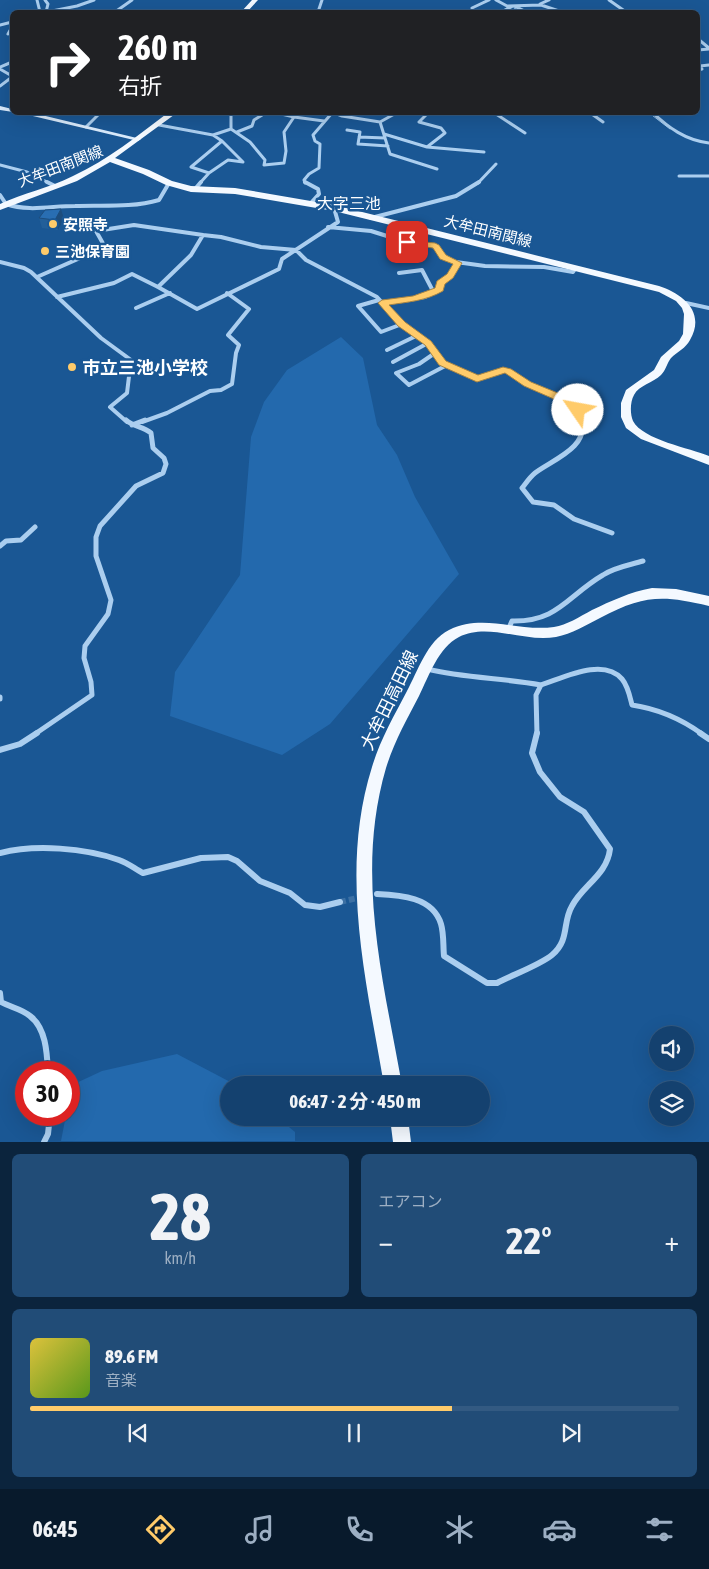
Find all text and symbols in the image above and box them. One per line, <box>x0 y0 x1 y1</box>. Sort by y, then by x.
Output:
text: 260 m <box>118 27 197 67</box>
icon: right <box>35 30 100 95</box>
text: 右折 <box>118 73 162 99</box>
street label: 大牟田南関線 <box>15 142 105 190</box>
district label: 大字三池 <box>317 194 381 212</box>
street label: 大牟田南関線 <box>442 212 534 250</box>
place label: 安照寺 <box>63 216 108 233</box>
marker: 安照寺 <box>47 218 59 230</box>
pin <box>386 221 428 263</box>
icon: arrive <box>393 228 421 256</box>
place label: 三池保育園 <box>55 243 130 260</box>
marker: 三池保育園 <box>39 245 51 257</box>
place label: 市立三池小学校 <box>82 357 208 378</box>
marker: 市立三池小学校 <box>66 361 78 373</box>
position arrow <box>551 383 603 435</box>
street label: 大牟田高田線 <box>356 647 422 753</box>
map controls <box>649 1026 694 1126</box>
button: sound <box>649 1026 694 1071</box>
speed limit sign: 30 <box>15 1061 80 1126</box>
button: layers <box>649 1081 694 1126</box>
text: 06:47 · 2 分 · 450 m <box>289 1090 421 1112</box>
text: 28 <box>150 1179 211 1254</box>
text: エアコン <box>379 1192 443 1210</box>
text: 22° <box>506 1219 552 1262</box>
text: − <box>379 1225 393 1257</box>
text: + <box>664 1225 679 1257</box>
text: km/h <box>164 1249 196 1267</box>
text: 89.6 FM <box>105 1345 158 1367</box>
text: 音楽 <box>105 1371 137 1389</box>
icon: previous <box>124 1419 152 1447</box>
icon: pause <box>340 1419 368 1447</box>
icon: next <box>557 1419 585 1447</box>
icon: directions <box>143 1512 178 1547</box>
icon: music <box>242 1512 277 1547</box>
icon: phone <box>342 1512 377 1547</box>
icon: climate <box>442 1512 477 1547</box>
icon: car <box>542 1512 577 1547</box>
icon: filters <box>642 1512 677 1547</box>
text: 06:45 <box>32 1516 78 1542</box>

